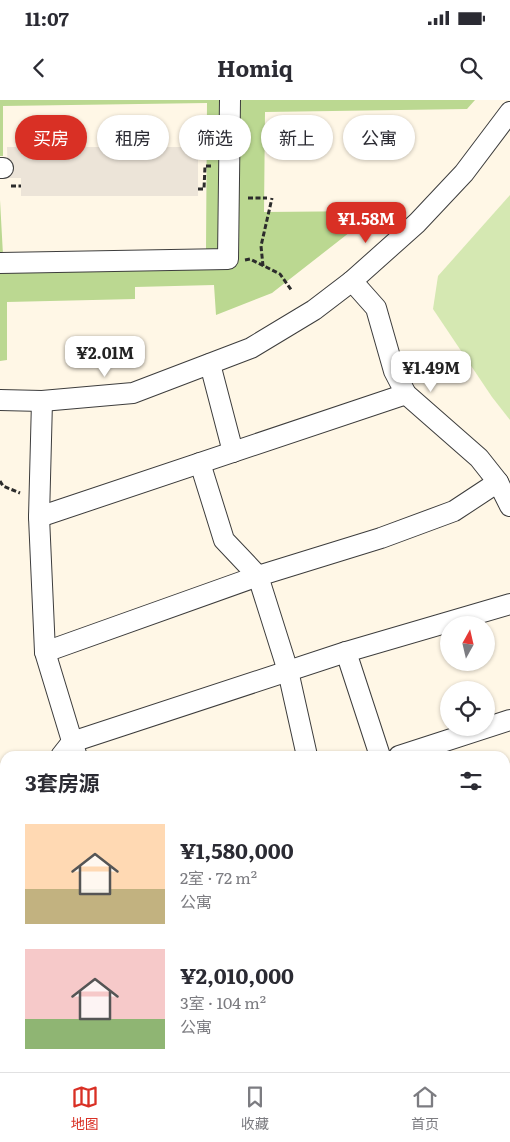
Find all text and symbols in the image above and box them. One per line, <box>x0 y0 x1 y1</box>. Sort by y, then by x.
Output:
text: 11:07 <box>25 4 69 32</box>
text: Homiq <box>217 51 293 84</box>
icon: back <box>25 54 53 82</box>
icon: search <box>457 54 485 82</box>
chip: 买房 <box>15 115 87 160</box>
chip: 租房 <box>97 115 169 160</box>
chip: 筛选 <box>179 115 251 160</box>
chip: 新上 <box>261 115 333 160</box>
chip: 公寓 <box>343 115 415 160</box>
pin: ¥1.58M <box>325 202 407 244</box>
text: ¥1.58M <box>337 206 395 230</box>
pin: ¥2.01M <box>64 336 146 378</box>
text: ¥2.01M <box>76 340 134 364</box>
pin: ¥1.49M <box>390 350 472 393</box>
text: ¥1.49M <box>402 355 460 379</box>
north arrow <box>440 616 495 671</box>
map controls <box>440 616 495 736</box>
button: locate <box>440 681 495 736</box>
text: 3套房源 <box>25 766 100 797</box>
icon: filters <box>457 767 485 795</box>
text: ¥1,580,000 <box>180 834 294 865</box>
icon: home <box>65 844 125 904</box>
text: 2室 · 72 m² <box>180 865 257 889</box>
text: 公寓 <box>180 889 212 913</box>
text: ¥2,010,000 <box>180 959 294 990</box>
icon: home <box>65 969 125 1029</box>
text: 3室 · 104 m² <box>180 990 266 1014</box>
text: 公寓 <box>180 1014 212 1038</box>
tab: 地图 <box>71 1083 99 1133</box>
tab: 收藏 <box>241 1083 269 1133</box>
tab: 首页 <box>411 1083 439 1133</box>

